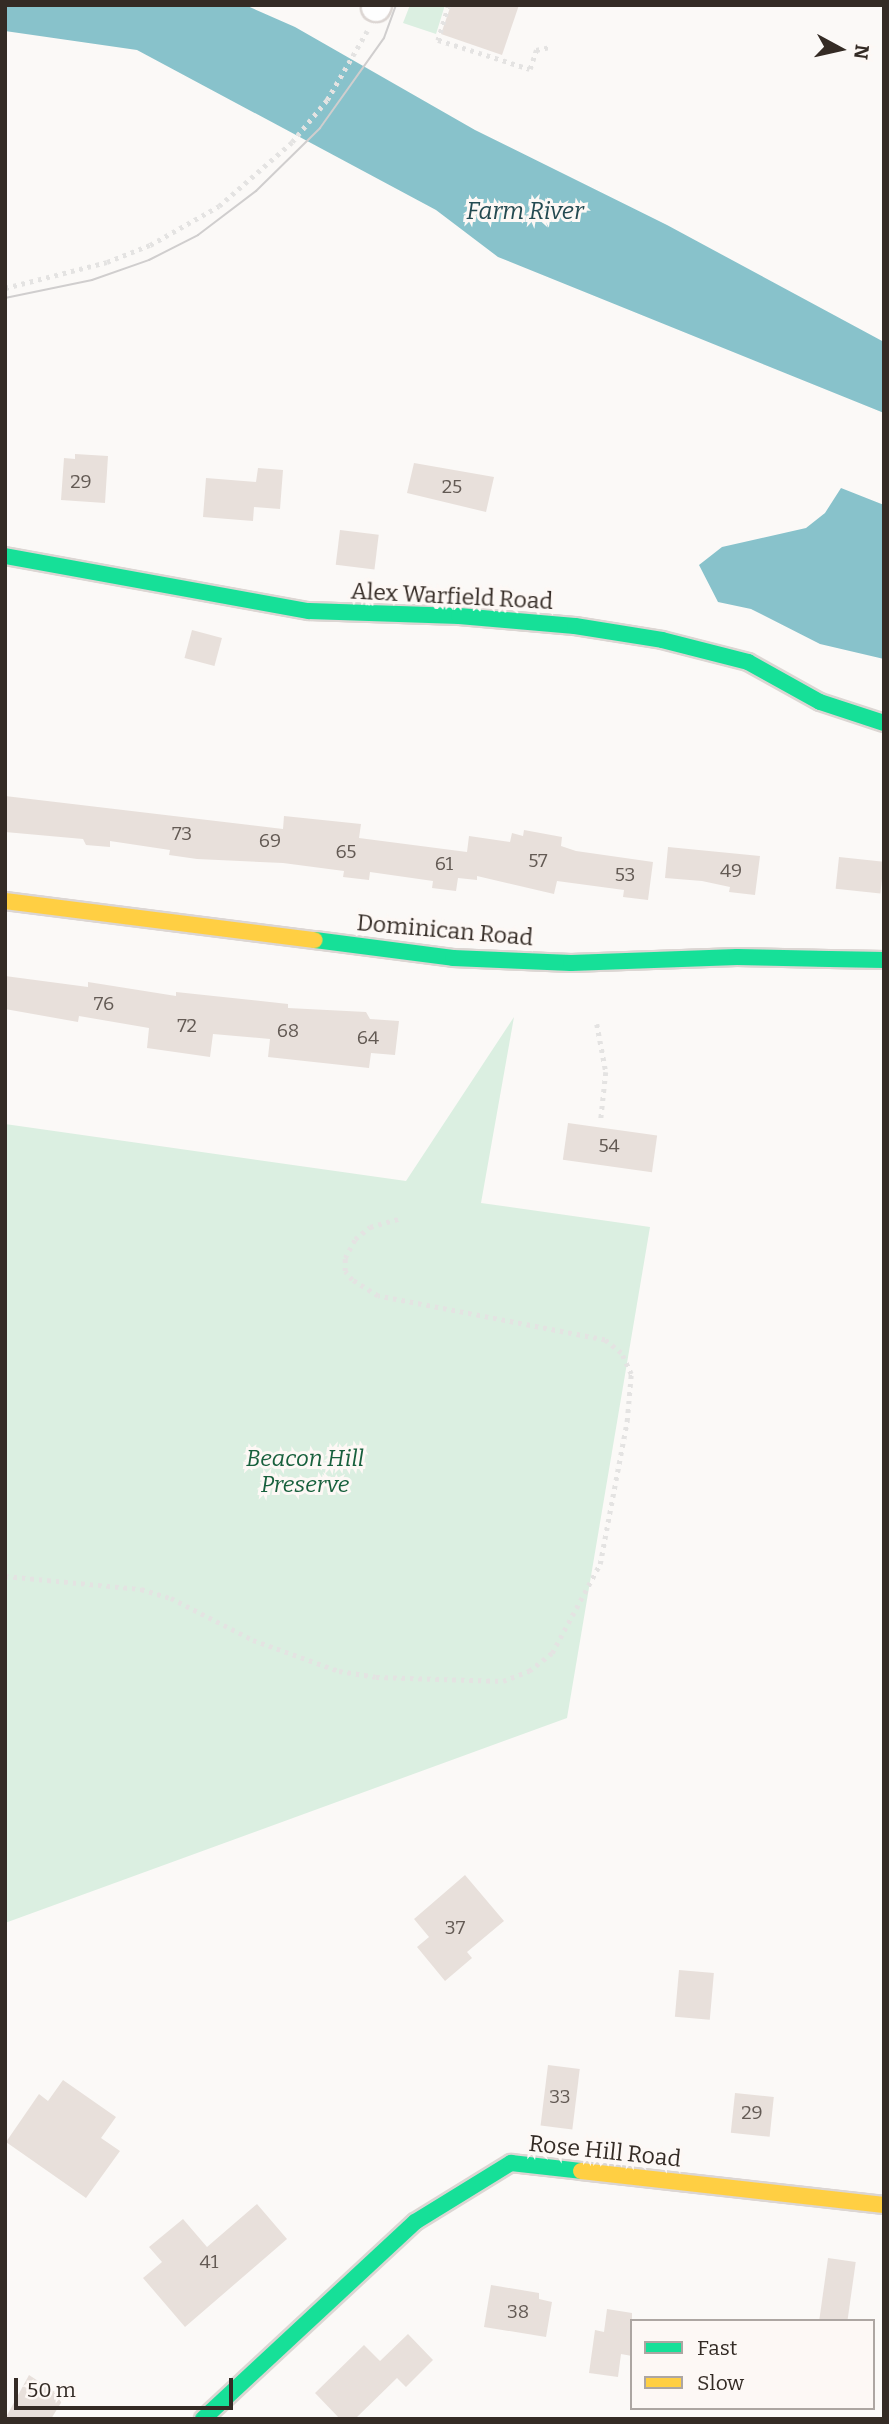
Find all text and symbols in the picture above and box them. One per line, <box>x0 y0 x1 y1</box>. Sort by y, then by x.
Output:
north arrow <box>805 14 875 84</box>
text: N <box>849 43 874 61</box>
water label: Farm River <box>466 198 584 226</box>
house number: 29 <box>70 471 92 493</box>
house number: 25 <box>442 476 462 498</box>
street label: Alex Warfield Road <box>350 577 554 615</box>
house number: 73 <box>172 823 192 845</box>
house number: 69 <box>259 830 281 852</box>
house number: 65 <box>336 841 356 863</box>
house number: 57 <box>528 850 548 872</box>
house number: 61 <box>435 853 453 875</box>
house number: 49 <box>720 860 742 882</box>
house number: 53 <box>615 864 635 886</box>
street label: Dominican Road <box>356 909 534 951</box>
house number: 76 <box>94 993 114 1015</box>
house number: 72 <box>177 1015 197 1037</box>
house number: 68 <box>277 1020 299 1042</box>
house number: 64 <box>357 1027 379 1049</box>
house number: 54 <box>598 1135 620 1157</box>
park label: Beacon Hill Preserve <box>246 1444 364 1498</box>
house number: 37 <box>445 1917 465 1939</box>
house number: 33 <box>549 2086 571 2108</box>
house number: 29 <box>741 2102 763 2124</box>
street label: Rose Hill Road <box>527 2129 683 2173</box>
house number: 41 <box>200 2251 218 2273</box>
house number: 38 <box>507 2301 529 2323</box>
legend <box>630 2319 875 2410</box>
text: Fast <box>697 2335 737 2361</box>
scale bar <box>18 2364 236 2408</box>
text: Slow <box>697 2370 744 2396</box>
text: 50 m <box>27 2377 76 2403</box>

